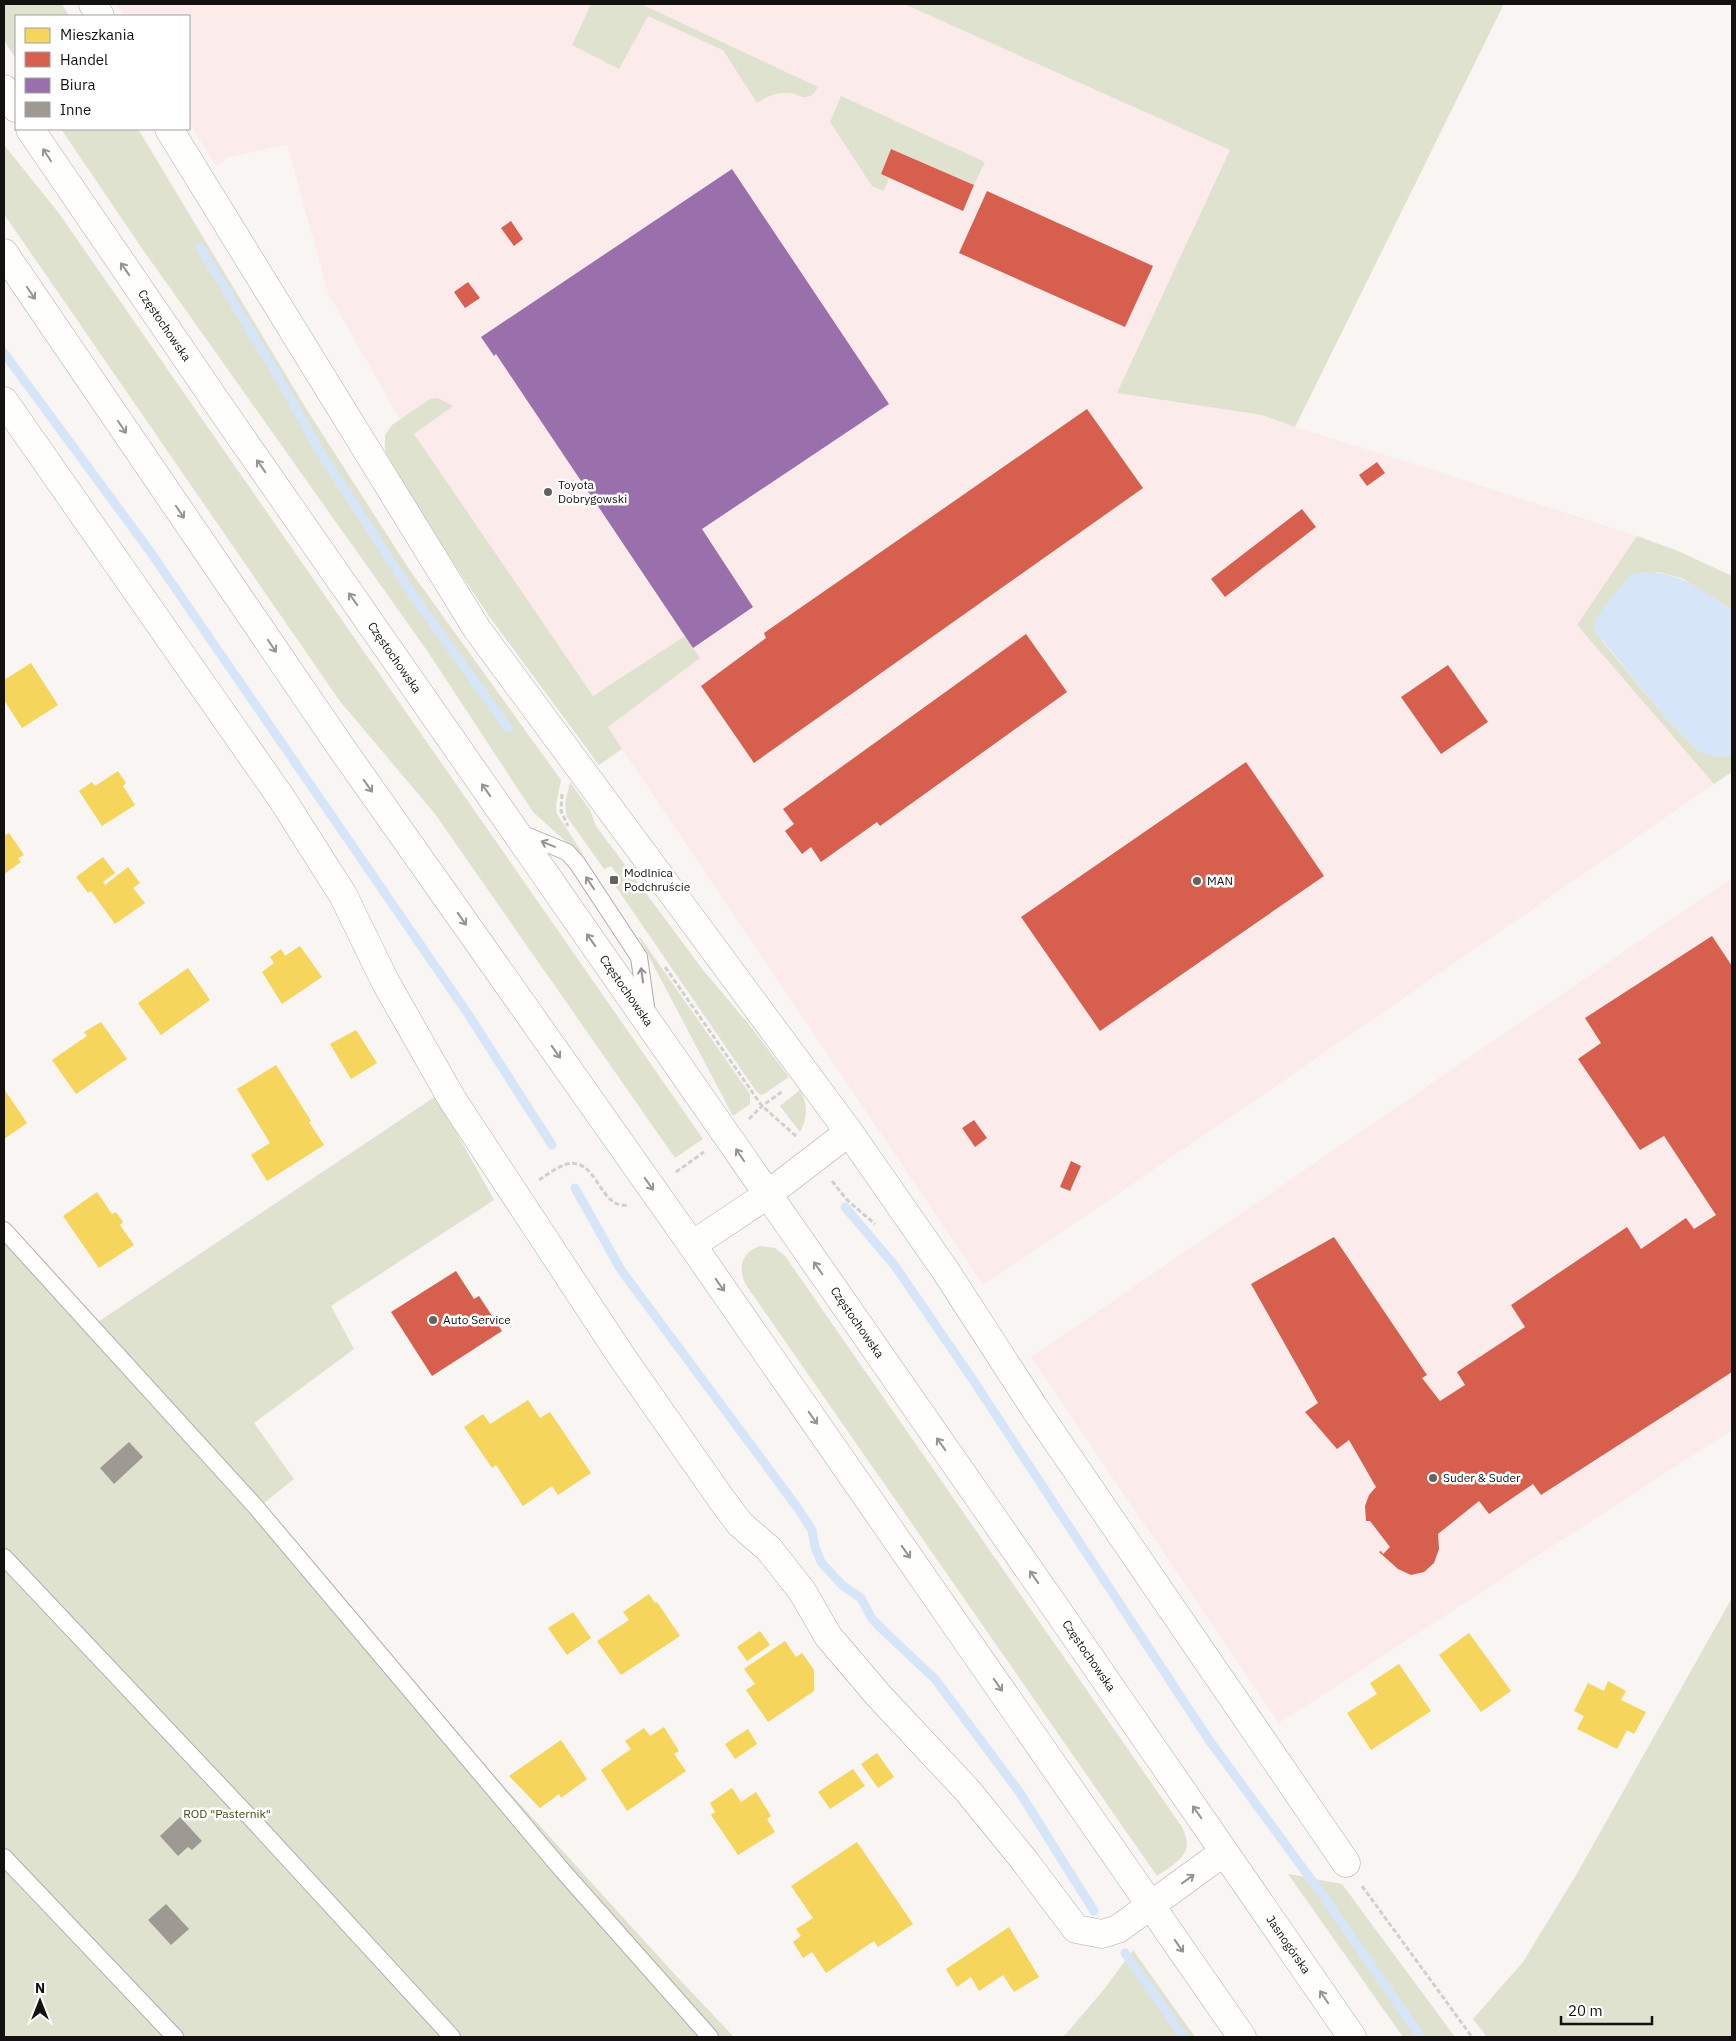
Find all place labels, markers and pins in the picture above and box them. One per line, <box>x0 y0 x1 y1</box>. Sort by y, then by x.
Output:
place label: Toyota Dobrygowski <box>558 477 627 506</box>
marker: Toyota Dobrygowski <box>542 486 554 498</box>
place label: Modlnica Podchruście <box>624 865 691 894</box>
place label: MAN <box>1207 873 1233 888</box>
marker: Modlnica Podchruście <box>608 874 620 886</box>
marker: MAN <box>1191 875 1203 887</box>
place label: Auto Service <box>443 1312 511 1327</box>
marker: Auto Service <box>427 1314 439 1326</box>
place label: Suder & Suder <box>1443 1470 1521 1485</box>
marker: Suder & Suder <box>1427 1472 1439 1484</box>

